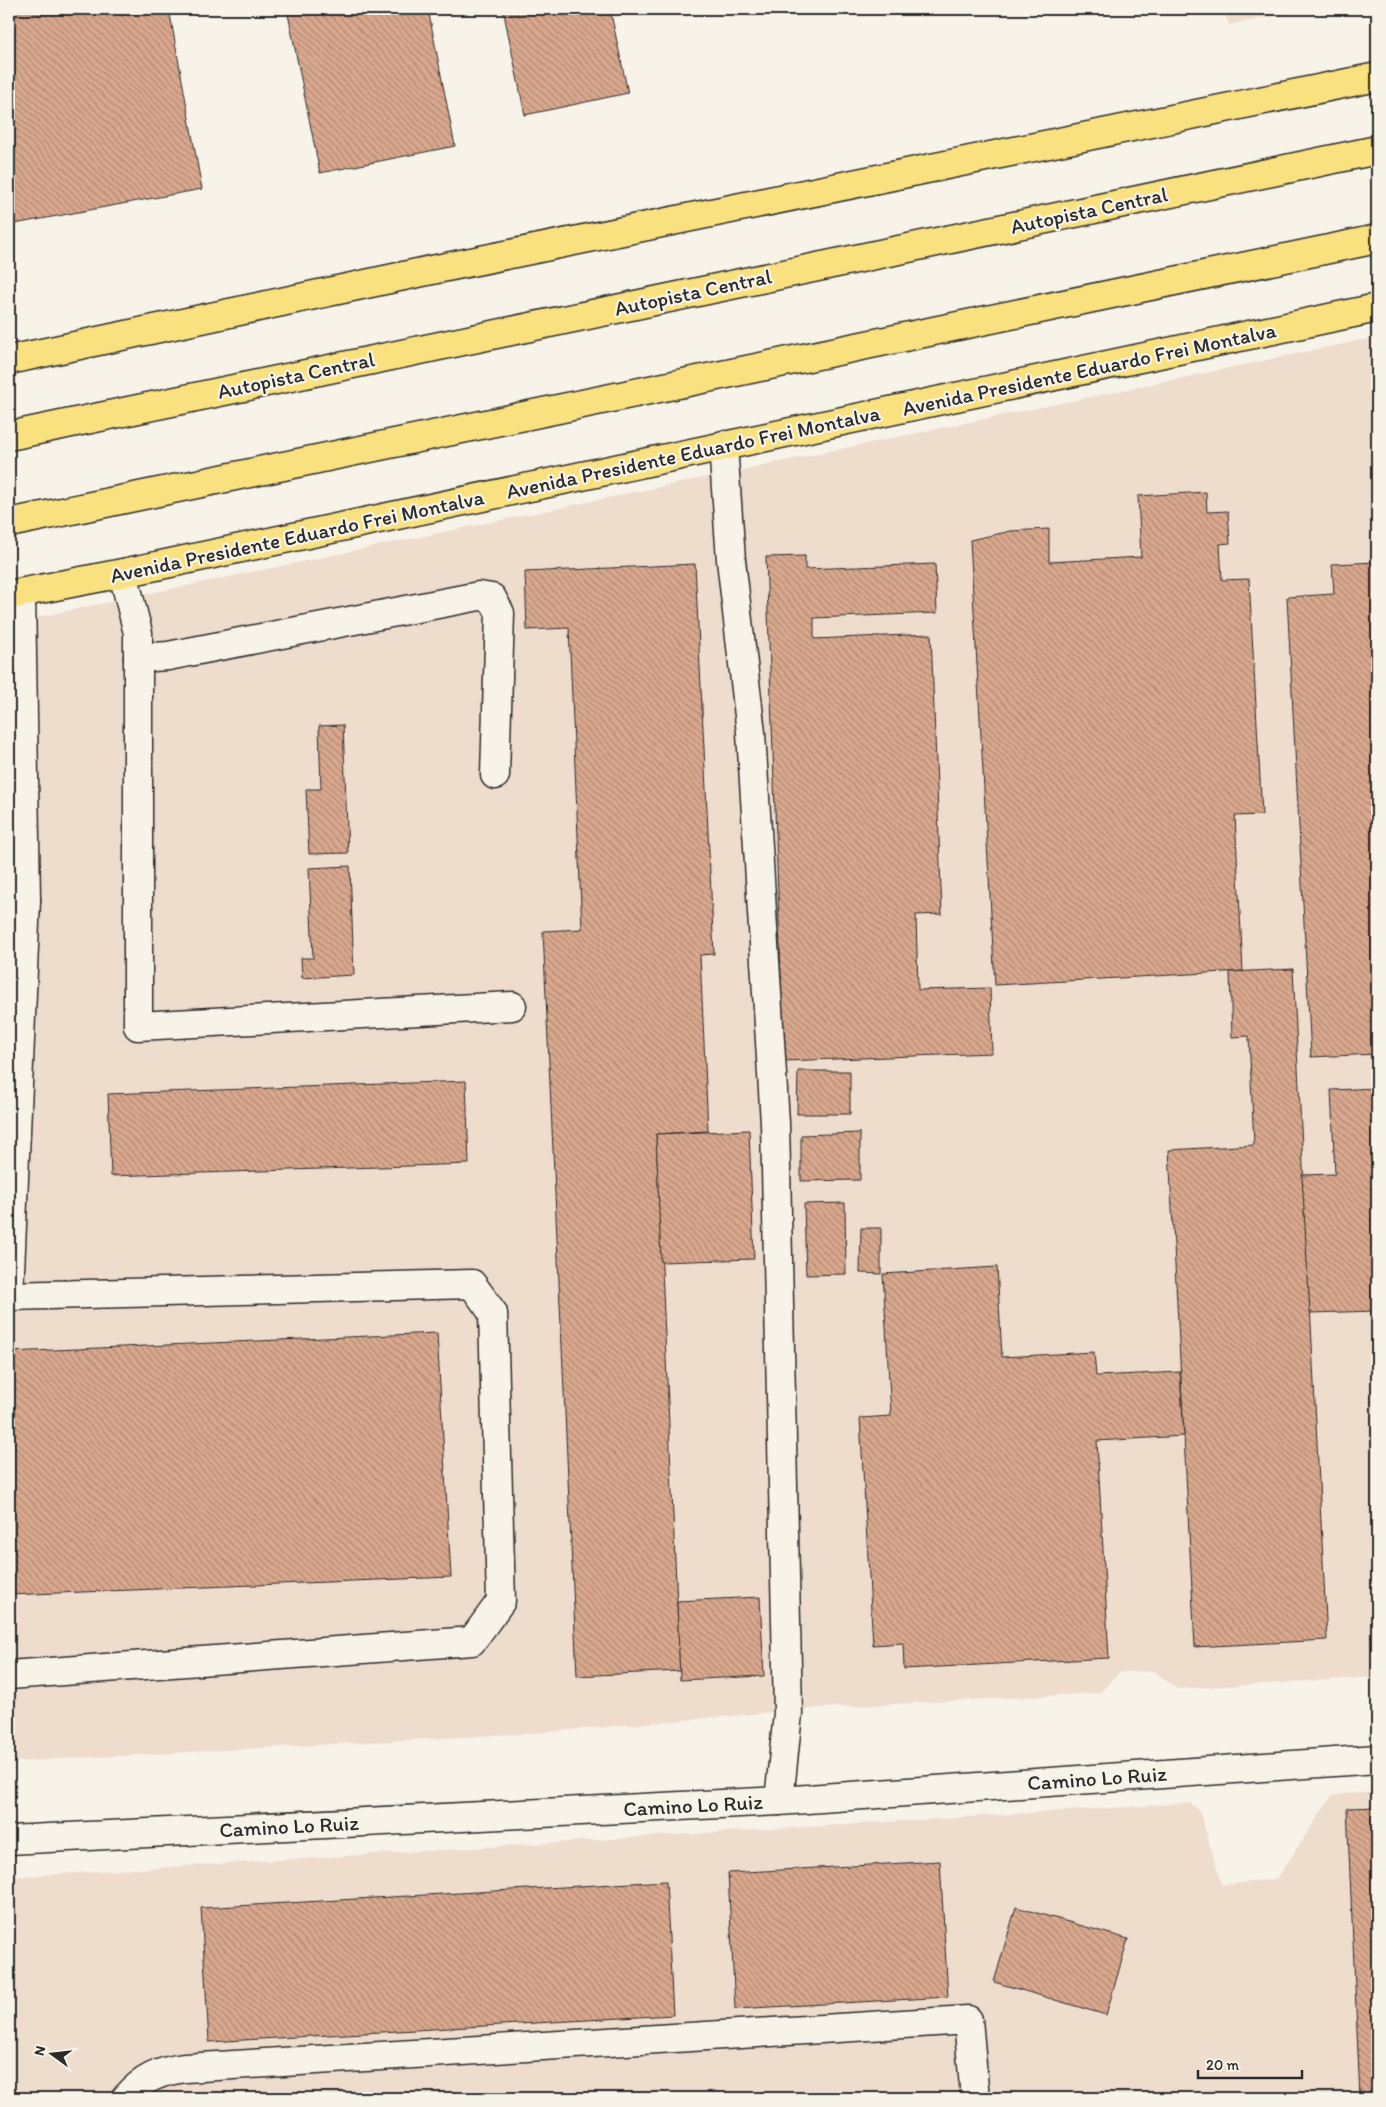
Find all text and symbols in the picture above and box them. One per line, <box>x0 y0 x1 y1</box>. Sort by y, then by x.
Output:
street label: Autopista Central <box>1008 181 1170 239</box>
street label: Autopista Central <box>612 263 774 321</box>
street label: Avenida Presidente Eduardo Frei Montalva <box>900 317 1278 421</box>
street label: Autopista Central <box>215 346 377 404</box>
street label: Avenida Presidente Eduardo Frei Montalva <box>504 400 882 504</box>
street label: Avenida Presidente Eduardo Frei Montalva <box>108 484 486 588</box>
street label: Camino Lo Ruiz <box>1026 1761 1168 1795</box>
street label: Camino Lo Ruiz <box>623 1789 764 1821</box>
street label: Camino Lo Ruiz <box>219 1810 360 1842</box>
north arrow <box>28 2030 78 2080</box>
text: N <box>30 2044 49 2058</box>
scale bar <box>1198 2047 1302 2079</box>
text: 20 m <box>1206 2056 1240 2074</box>

